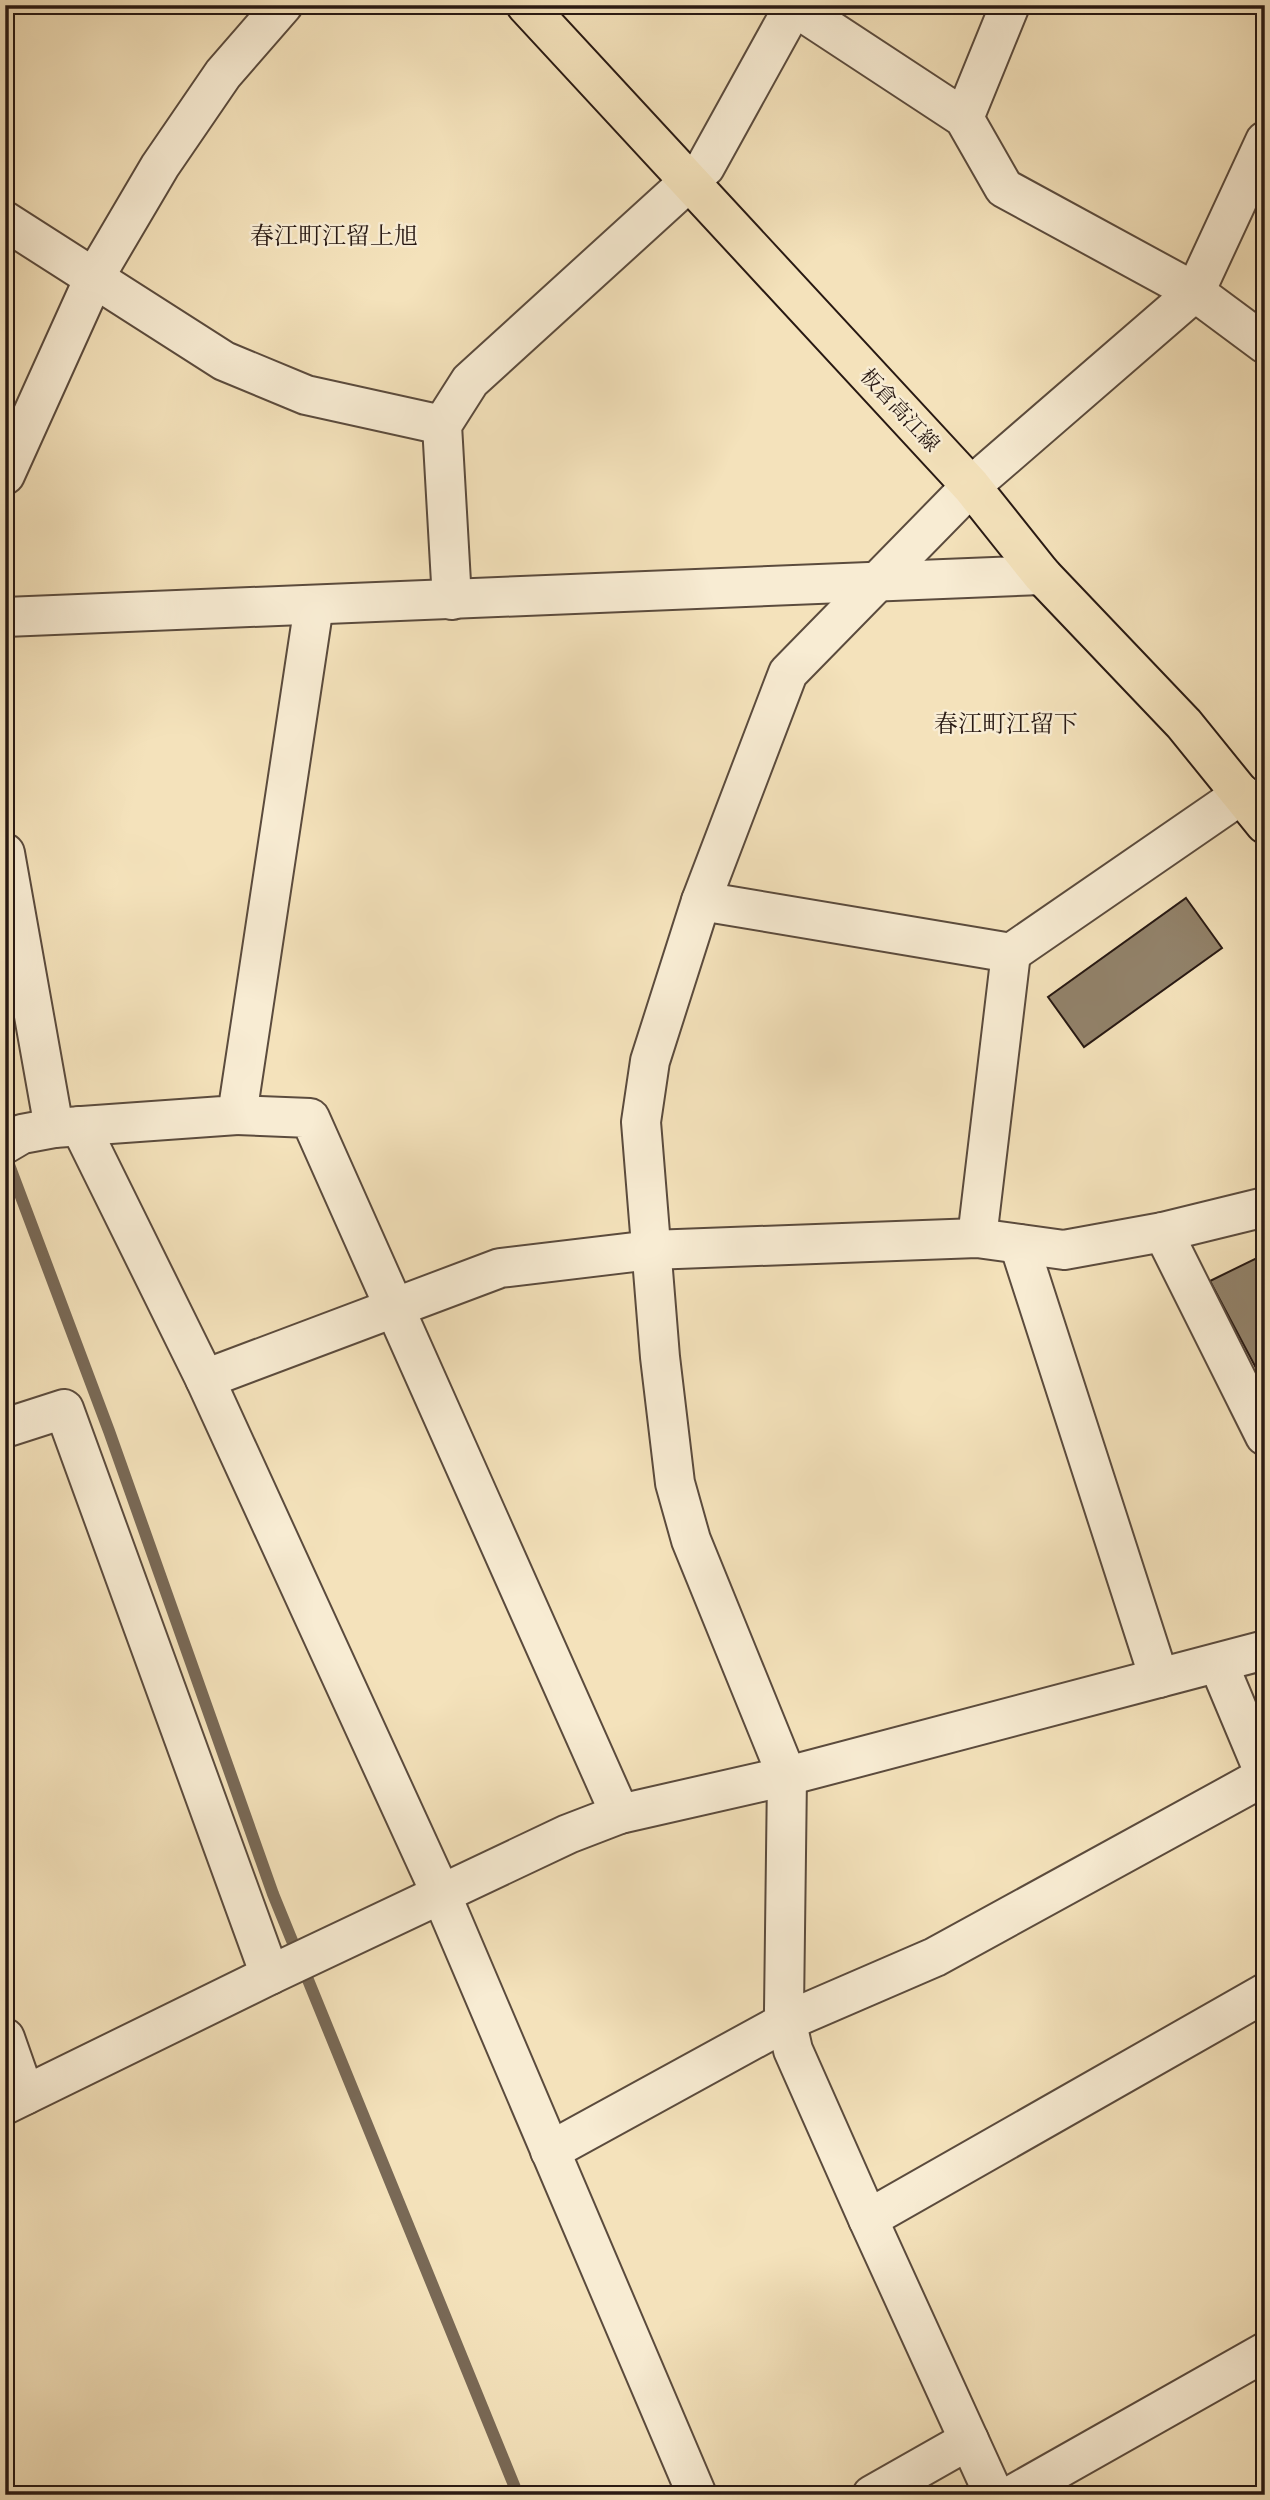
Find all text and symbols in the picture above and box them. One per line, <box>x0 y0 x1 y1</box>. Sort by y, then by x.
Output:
district label: 春江町江留上旭 <box>250 221 418 255</box>
street label: 板倉高江線 <box>852 363 945 460</box>
district label: 春江町江留下 <box>934 709 1078 743</box>

